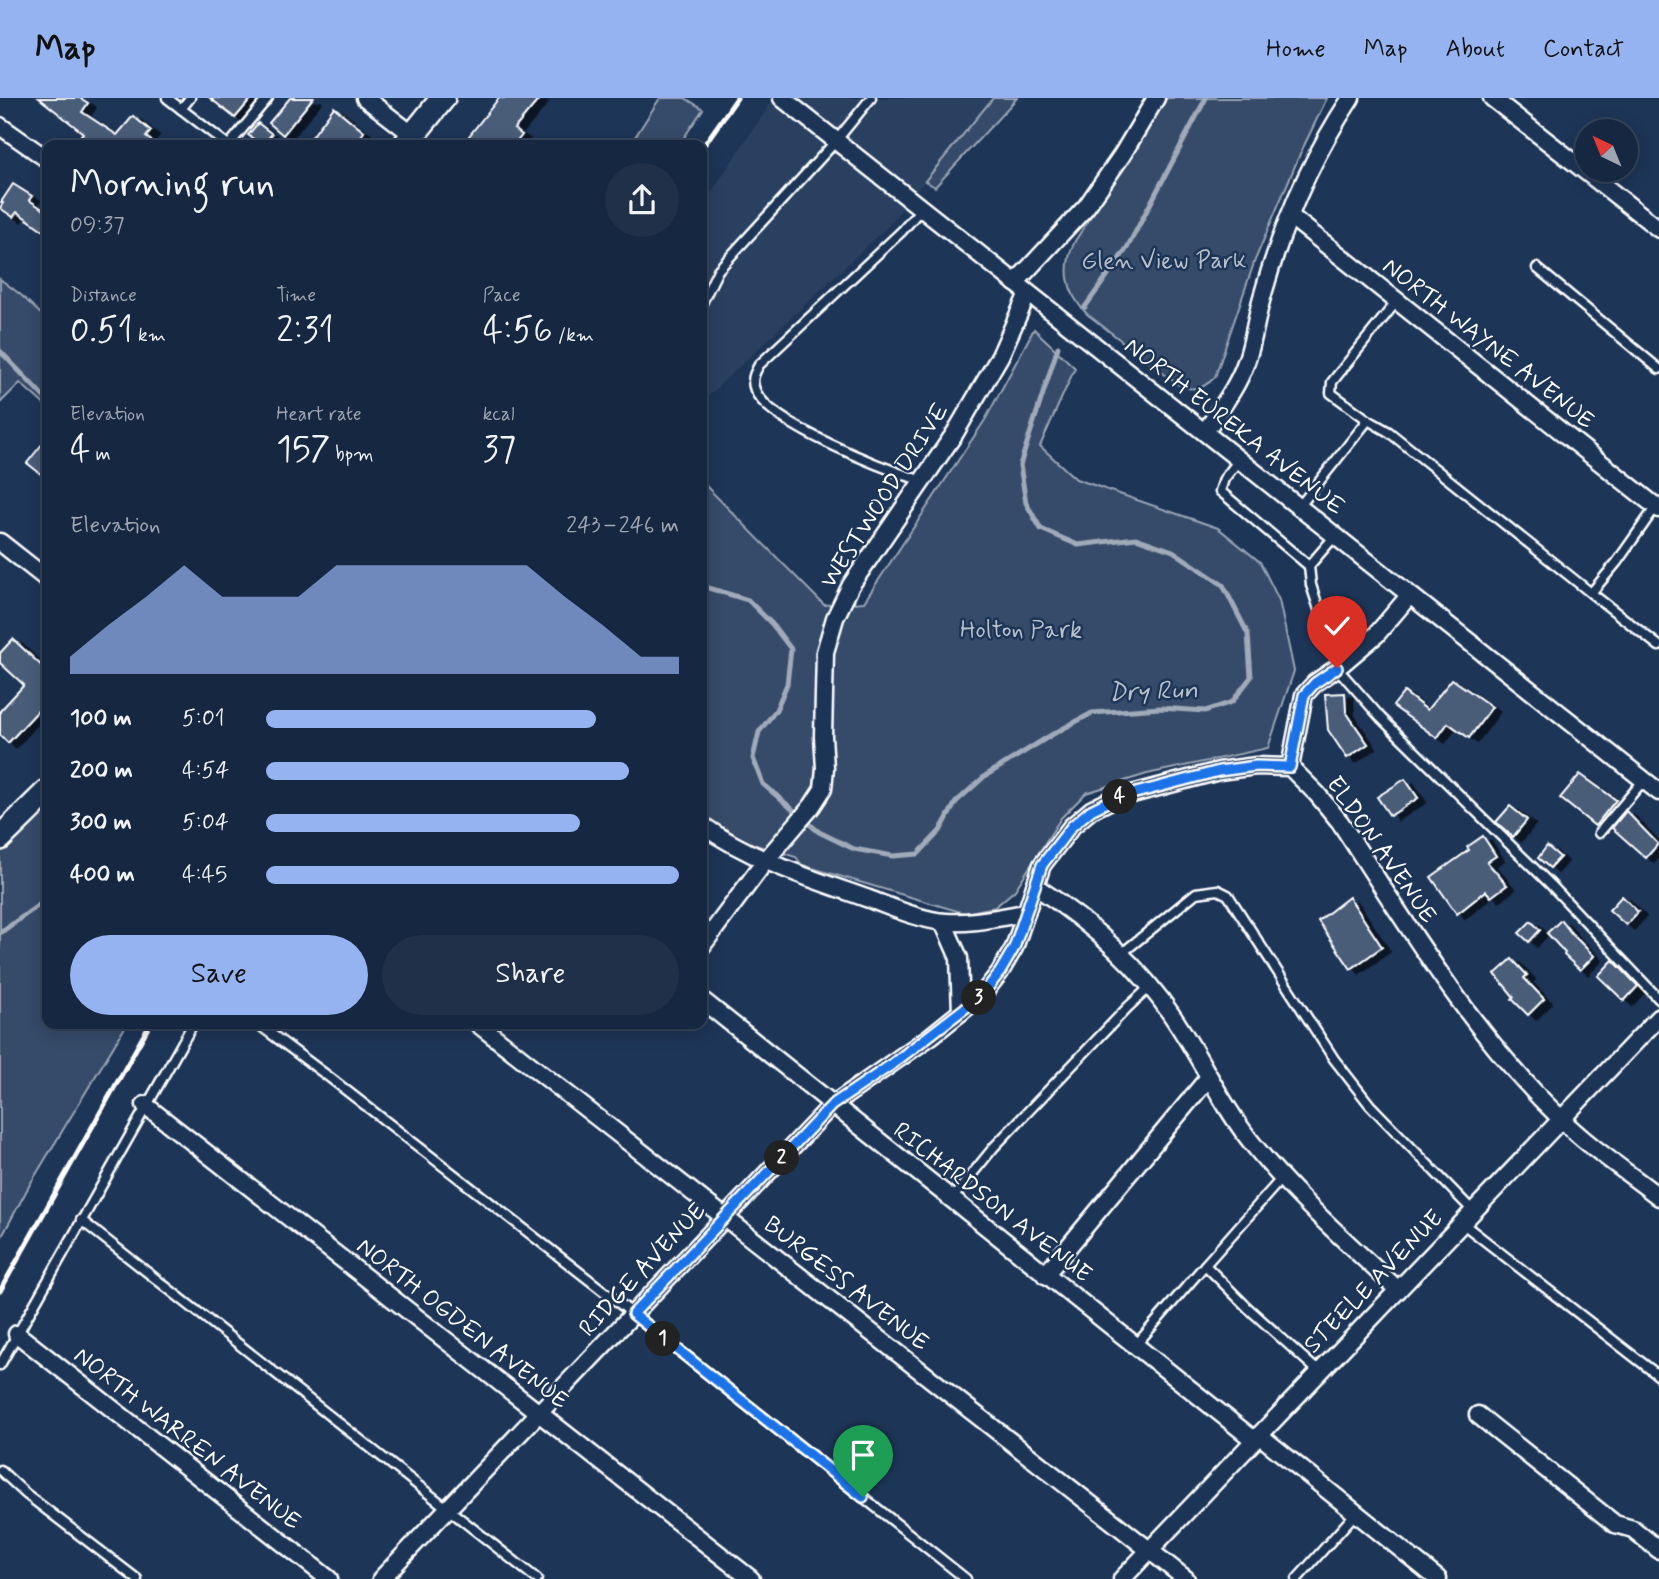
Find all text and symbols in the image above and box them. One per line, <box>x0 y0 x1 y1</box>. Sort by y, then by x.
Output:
text: Map <box>35 27 95 71</box>
text: Home <box>1266 34 1326 65</box>
text: Map <box>1364 34 1408 65</box>
text: About <box>1446 34 1505 65</box>
text: Contact <box>1543 34 1624 65</box>
north arrow <box>1575 119 1638 182</box>
map controls <box>1575 119 1638 182</box>
text: Morning run <box>70 160 275 209</box>
button: share <box>605 163 679 237</box>
text: 09:37 <box>70 211 125 241</box>
park label: Glen View Park <box>1081 246 1247 277</box>
street label: NORTH WAYNE AVENUE <box>1376 251 1600 437</box>
text: Distance <box>70 283 137 308</box>
text: Time <box>276 283 316 308</box>
text: Pace <box>483 283 520 308</box>
text: 0.51 <box>70 308 133 354</box>
text: 2:31 <box>276 308 334 354</box>
text: 4:56 <box>483 308 553 354</box>
text: km <box>133 323 166 348</box>
text: /km <box>553 323 594 348</box>
street label: NORTH EUREKA AVENUE <box>1117 331 1351 523</box>
street label: WESTWOOD DRIVE <box>814 397 956 595</box>
text: Elevation <box>70 402 145 427</box>
text: Heart rate <box>276 402 362 427</box>
text: kcal <box>483 402 515 427</box>
text: 4 <box>70 427 90 473</box>
text: 157 <box>276 427 330 473</box>
text: 37 <box>483 427 516 473</box>
text: m <box>90 442 111 467</box>
text: bpm <box>330 442 374 467</box>
text: Elevation <box>70 511 161 541</box>
text: 243–246 m <box>566 511 679 541</box>
pin <box>1307 596 1367 668</box>
icon: check <box>1318 607 1356 645</box>
park label: Holton Park <box>960 615 1082 646</box>
water label: Dry Run <box>1108 673 1198 711</box>
text: 100 m <box>70 704 132 734</box>
text: 5:01 <box>182 704 225 734</box>
text: 200 m <box>70 756 133 786</box>
text: 4:54 <box>182 756 229 786</box>
street label: ELDON AVENUE <box>1319 770 1443 930</box>
pin: 4 <box>1102 780 1138 814</box>
text: 4 <box>1114 784 1125 809</box>
text: 300 m <box>70 808 132 838</box>
text: 5:04 <box>182 808 229 838</box>
text: 400 m <box>70 860 135 890</box>
text: 4:45 <box>182 860 227 890</box>
button: Save <box>70 935 368 1015</box>
button: Share <box>382 935 679 1015</box>
pin: 3 <box>962 981 996 1016</box>
text: 3 <box>974 985 983 1010</box>
street label: RICHARDSON AVENUE <box>886 1116 1098 1290</box>
pin: 2 <box>764 1140 800 1176</box>
text: 2 <box>777 1145 786 1170</box>
street label: RIDGE AVENUE <box>573 1196 713 1344</box>
street label: STEELE AVENUE <box>1298 1204 1450 1360</box>
street label: BURGESS AVENUE <box>757 1210 935 1358</box>
street label: NORTH OGDEN AVENUE <box>350 1231 574 1417</box>
pin: 1 <box>646 1322 680 1356</box>
text: 1 <box>658 1326 667 1351</box>
street label: NORTH WARREN AVENUE <box>67 1341 307 1538</box>
pin <box>833 1425 893 1497</box>
icon: arrive <box>844 1436 882 1474</box>

